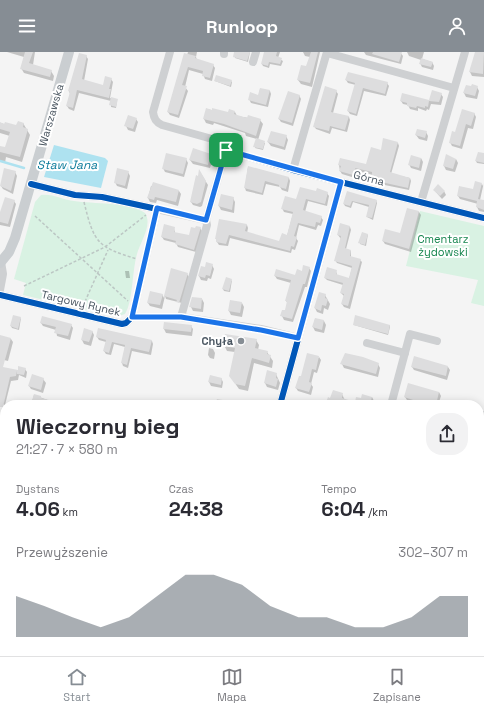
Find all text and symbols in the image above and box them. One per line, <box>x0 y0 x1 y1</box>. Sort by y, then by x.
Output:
icon: menu <box>16 15 38 37</box>
text: Runloop <box>206 15 278 38</box>
icon: person <box>446 15 468 37</box>
street label: Warszawska <box>35 82 67 148</box>
pin <box>209 133 243 167</box>
icon: arrive <box>215 139 237 161</box>
water label: Staw Jana <box>37 157 97 173</box>
street label: Górna <box>352 167 387 189</box>
park label: Cmentarz żydowski <box>418 232 469 259</box>
street label: Targowy Rynek <box>40 287 122 319</box>
place label: Chyła <box>201 334 234 348</box>
marker: Chyła <box>236 336 246 346</box>
text: Wieczorny bieg <box>16 412 180 440</box>
button: share <box>426 413 468 455</box>
text: 21:27 · 7 × 580 m <box>16 441 118 458</box>
text: Dystans <box>16 482 60 496</box>
text: Czas <box>169 482 194 496</box>
text: Tempo <box>321 482 357 496</box>
text: 4.06 <box>16 496 60 522</box>
text: 24:38 <box>169 496 223 522</box>
text: 6:04 <box>321 496 365 522</box>
text: km <box>60 505 78 519</box>
text: /km <box>365 505 388 519</box>
text: Przewyższenie <box>16 544 108 561</box>
text: 302–307 m <box>398 544 468 561</box>
tab: Start <box>63 666 91 704</box>
tab: Mapa <box>217 666 246 704</box>
tab: Zapisane <box>373 666 421 704</box>

